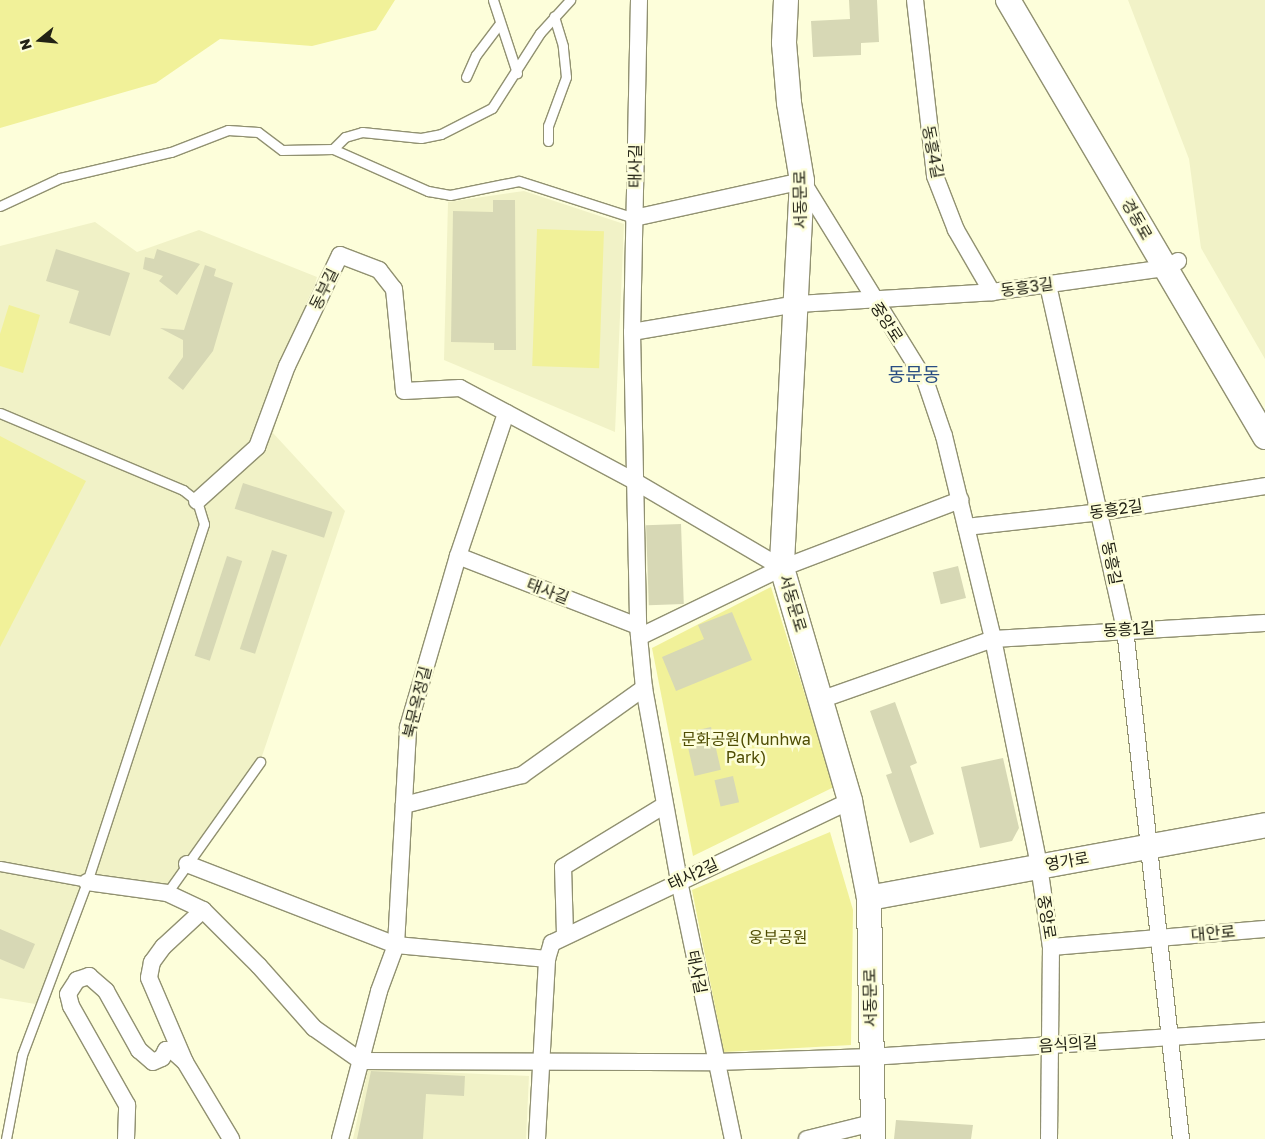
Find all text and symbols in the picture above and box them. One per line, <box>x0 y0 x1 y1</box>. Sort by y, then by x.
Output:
north arrow <box>15 15 65 65</box>
text: N <box>15 37 35 52</box>
street label: 동흥4길 <box>918 124 948 180</box>
street label: 태사길 <box>625 144 645 188</box>
street label: 서동문로 <box>790 170 810 230</box>
street label: 경동로 <box>1118 195 1156 243</box>
street label: 동부길 <box>306 265 342 313</box>
street label: 동흥3길 <box>999 274 1055 300</box>
street label: 중앙로 <box>867 298 907 346</box>
district label: 동문동 <box>888 363 940 385</box>
street label: 동흥2길 <box>1088 496 1144 522</box>
street label: 동흥길 <box>1098 539 1126 587</box>
street label: 서동문로 <box>775 572 811 634</box>
street label: 태사길 <box>524 574 572 608</box>
street label: 동흥1길 <box>1103 618 1155 640</box>
street label: 북문옥정길 <box>399 664 435 740</box>
park label: 문화공원(Munhwa Park) <box>681 729 811 767</box>
street label: 영가로 <box>1044 848 1090 874</box>
street label: 태사2길 <box>665 854 721 894</box>
street label: 중앙로 <box>1034 894 1060 940</box>
street label: 대안로 <box>1190 922 1236 944</box>
park label: 웅부공원 <box>749 927 807 947</box>
street label: 태사길 <box>683 948 711 996</box>
street label: 서동문로 <box>860 968 880 1028</box>
street label: 음식의길 <box>1038 1032 1098 1056</box>

